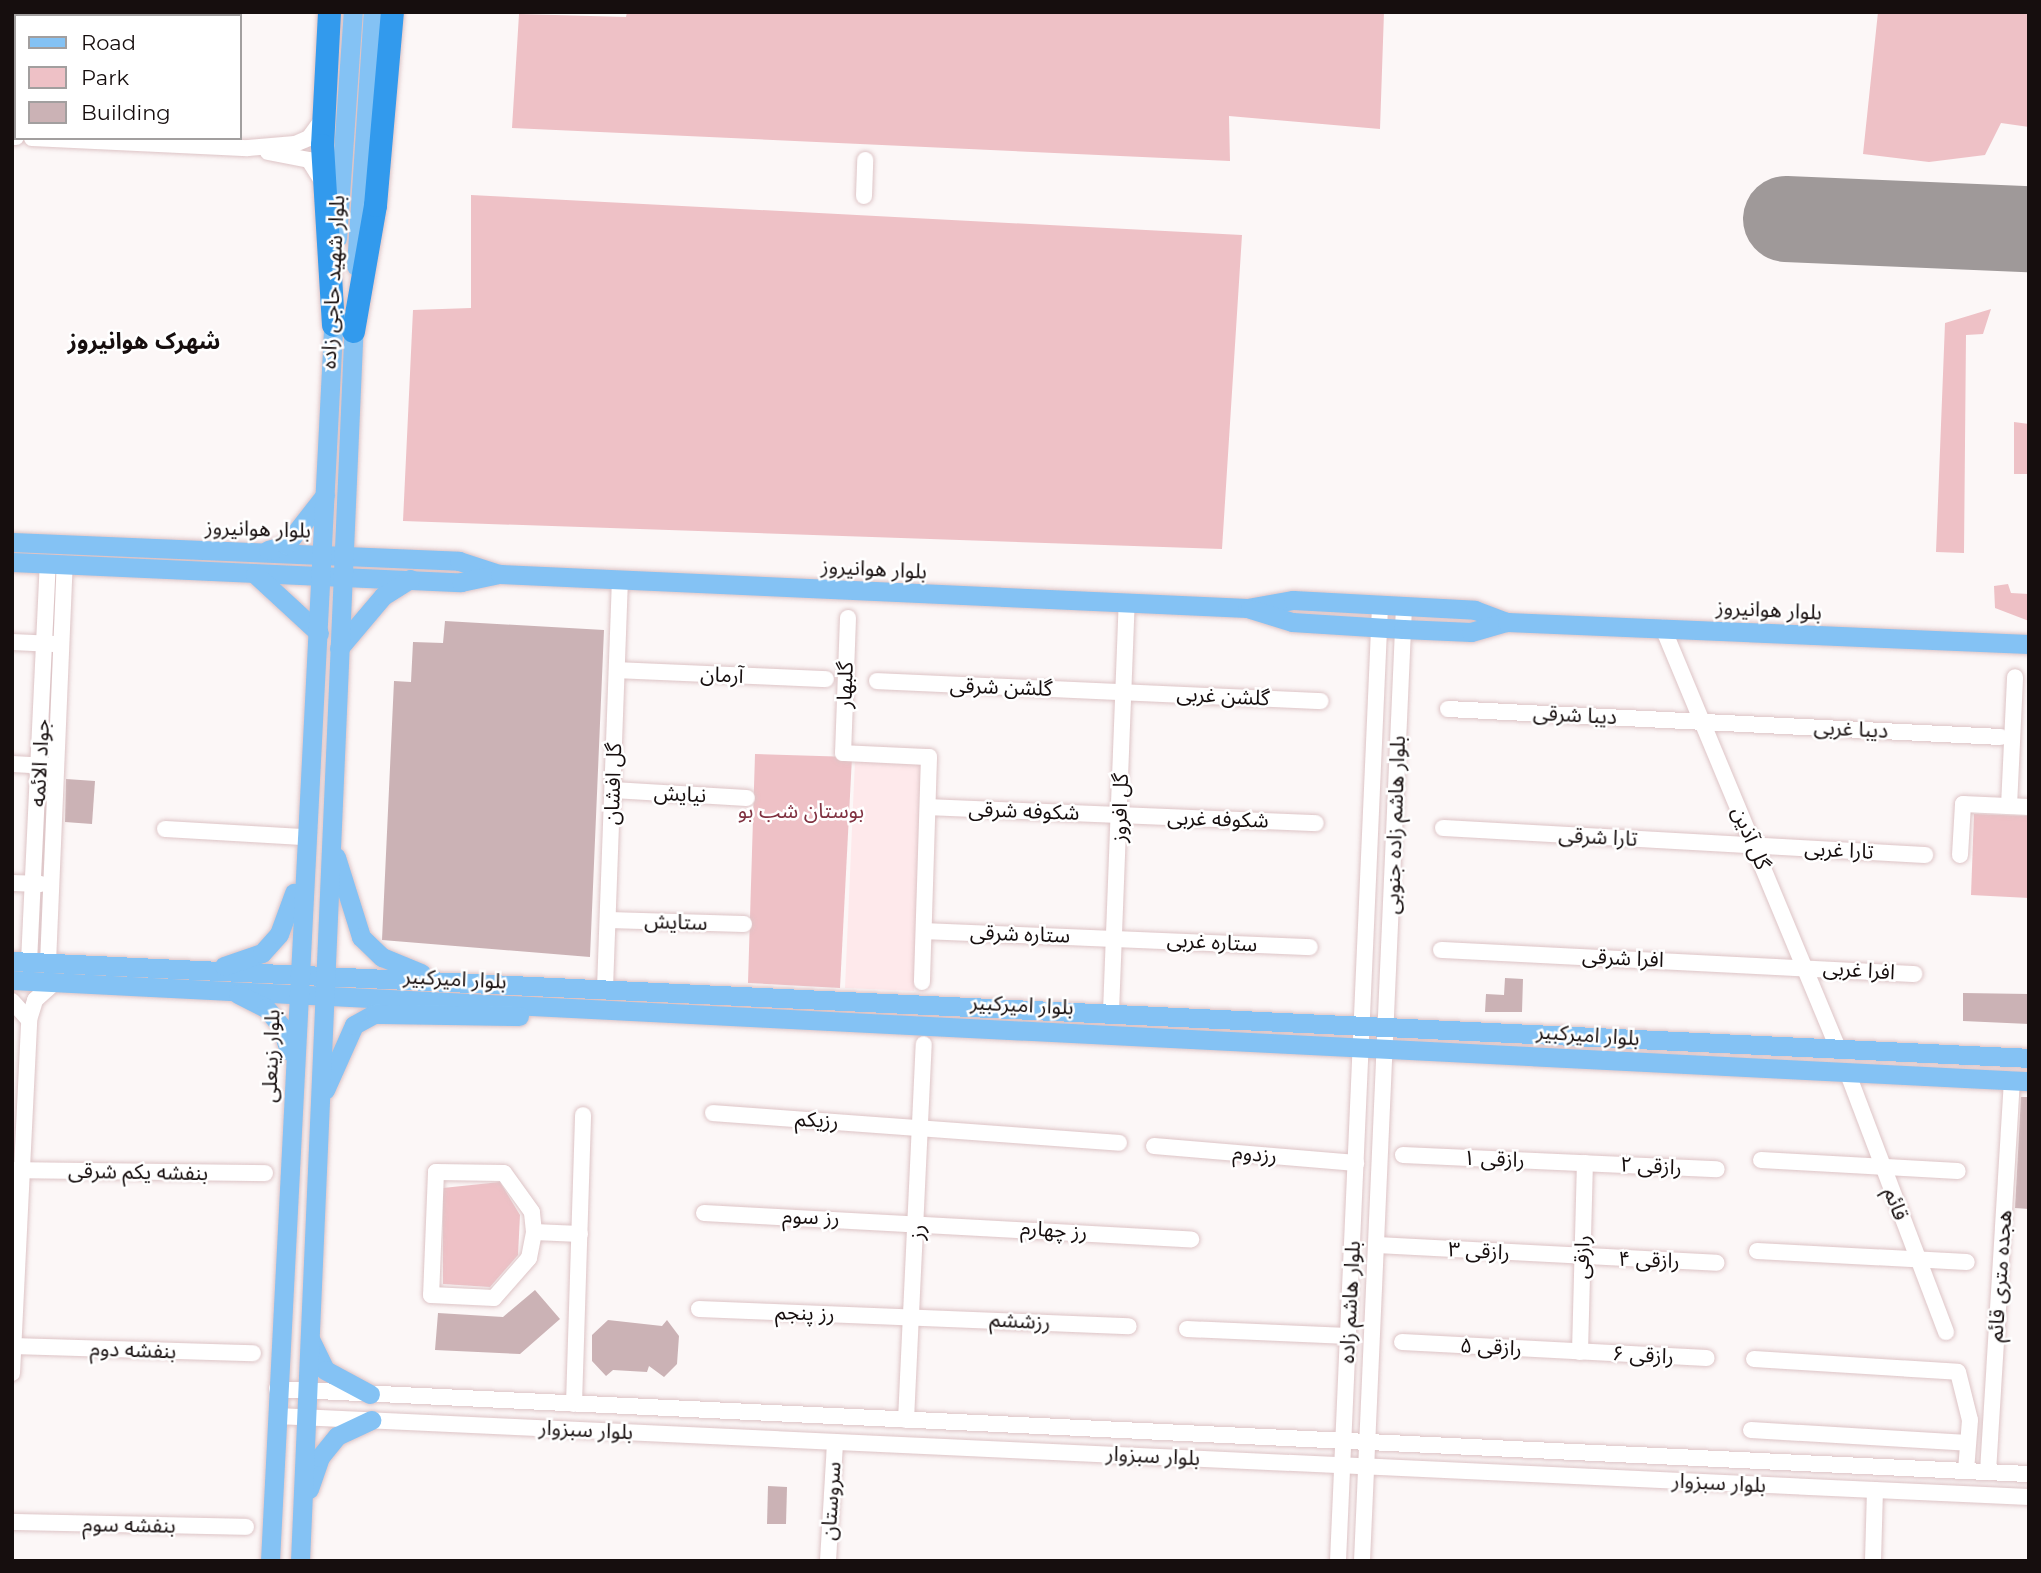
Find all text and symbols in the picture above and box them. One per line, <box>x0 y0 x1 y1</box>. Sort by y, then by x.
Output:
legend <box>14 14 242 140</box>
text: Road <box>81 30 136 55</box>
text: Park <box>81 65 129 90</box>
text: Building <box>81 100 171 125</box>
street label: بلوار شهید حاجی زاده <box>316 194 350 370</box>
district label: شهرک هوانیروز <box>68 327 220 355</box>
street label: بلوار هوانیروز <box>205 515 311 543</box>
street label: بلوار هوانیروز <box>820 554 928 584</box>
street label: بلوار هوانیروز <box>1715 595 1823 625</box>
street label: آرمان <box>700 661 744 689</box>
street label: گلبهار <box>832 661 858 709</box>
street label: گلشن شرقی <box>949 673 1053 701</box>
street label: گلشن غربی <box>1176 681 1270 711</box>
street label: دیبا شرقی <box>1532 700 1618 730</box>
street label: دیبا غربی <box>1813 714 1889 744</box>
street label: جواد الائمه <box>25 718 55 808</box>
street label: بلوار هاشم زاده جنوبی <box>1379 735 1411 915</box>
street label: گل افشان <box>599 742 627 826</box>
street label: گل افروز <box>1106 773 1134 843</box>
street label: نیایش <box>653 780 707 808</box>
street label: شکوفه شرقی <box>968 796 1080 826</box>
park label: بوستان شب بو <box>738 798 864 824</box>
street label: گل آذین <box>1726 803 1776 873</box>
street label: شکوفه غربی <box>1167 805 1269 833</box>
street label: تارا شرقی <box>1558 822 1638 852</box>
street label: تارا غربی <box>1804 836 1874 864</box>
street label: ستایش <box>644 908 708 936</box>
street label: ستاره شرقی <box>969 920 1071 948</box>
street label: ستاره غربی <box>1166 927 1258 957</box>
street label: افرا شرقی <box>1582 943 1664 973</box>
street label: افرا غربی <box>1822 955 1896 985</box>
street label: بلوار امیرکبیر <box>403 964 507 994</box>
street label: بلوار امیرکبیر <box>970 990 1074 1020</box>
street label: بلوار زینعلی <box>257 1009 285 1103</box>
street label: بلوار امیرکبیر <box>1536 1019 1640 1051</box>
street label: رزیکم <box>794 1106 840 1134</box>
street label: رزدوم <box>1232 1140 1278 1168</box>
street label: رازقی ۱ <box>1463 1145 1525 1173</box>
street label: رازقی ۲ <box>1620 1152 1682 1180</box>
street label: بنفشه یکم شرقی <box>68 1158 208 1186</box>
street label: قائم <box>1878 1184 1914 1224</box>
street label: رز سوم <box>782 1203 840 1231</box>
street label: هجده متری قائم <box>1983 1209 2017 1343</box>
street label: رز چهارم <box>1020 1215 1088 1245</box>
street label: رز <box>904 1223 930 1241</box>
street label: رازقی <box>1569 1235 1595 1279</box>
street label: رازقی ۳ <box>1448 1237 1510 1265</box>
street label: بلوار هاشم زاده <box>1334 1240 1366 1364</box>
street label: رازقی ۴ <box>1618 1246 1680 1274</box>
street label: رز پنجم <box>775 1299 835 1327</box>
street label: رزششم <box>989 1307 1051 1335</box>
street label: رازقی ۵ <box>1460 1333 1522 1361</box>
street label: بنفشه دوم <box>89 1336 177 1364</box>
street label: رازقی ۶ <box>1612 1341 1674 1369</box>
street label: بلوار سبزوار <box>538 1415 634 1445</box>
street label: بلوار سبزوار <box>1105 1441 1201 1471</box>
street label: سروستان <box>816 1461 846 1541</box>
street label: بلوار سبزوار <box>1671 1468 1767 1498</box>
street label: بنفشه سوم <box>82 1512 176 1538</box>

